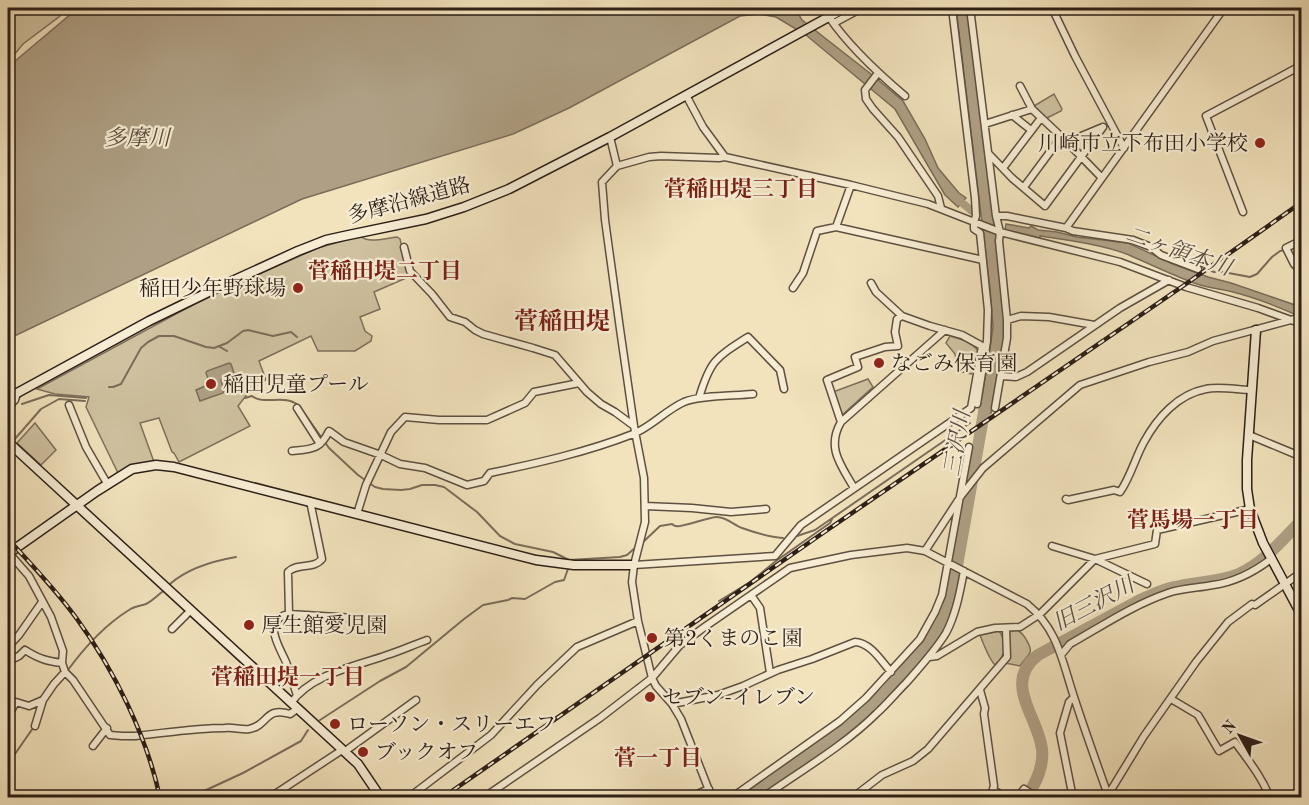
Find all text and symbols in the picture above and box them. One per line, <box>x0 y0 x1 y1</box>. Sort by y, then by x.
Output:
water label: 多摩川 <box>104 126 172 150</box>
place label: 川崎市立下布田小学校 <box>1038 132 1248 155</box>
marker: 川崎市立下布田小学校 <box>1253 136 1267 150</box>
street label: 多摩沿線道路 <box>345 173 473 228</box>
district label: 菅稲田堤三丁目 <box>664 177 818 201</box>
water label: 二ヶ領本川 <box>1123 222 1236 281</box>
district label: 菅稲田堤二丁目 <box>308 259 462 283</box>
place label: 稲田少年野球場 <box>139 276 286 300</box>
marker: 稲田少年野球場 <box>291 281 305 295</box>
district label: 菅稲田堤 <box>514 308 610 335</box>
place label: なごみ保育園 <box>891 352 1017 375</box>
marker: なごみ保育園 <box>872 356 886 370</box>
place label: 稲田児童プール <box>223 373 369 396</box>
marker: 稲田児童プール <box>204 377 218 391</box>
water label: 三沢川 <box>939 407 975 478</box>
district label: 菅馬場一丁目 <box>1127 508 1259 532</box>
water label: 旧三沢川 <box>1049 572 1140 635</box>
place label: 厚生館愛児園 <box>261 614 387 637</box>
marker: 厚生館愛児園 <box>242 618 256 632</box>
place label: 第2くまのこ園 <box>664 627 802 650</box>
marker: 第2くまのこ園 <box>645 631 659 645</box>
district label: 菅稲田堤一丁目 <box>211 665 365 689</box>
place label: セブン-イレブン <box>662 686 815 709</box>
marker: セブン-イレブン <box>643 690 657 704</box>
north arrow <box>1210 706 1270 766</box>
place label: ローソン・スリーエフ <box>347 715 556 736</box>
marker: ローソン・スリーエフ <box>328 717 342 731</box>
text: N <box>1220 717 1241 737</box>
place label: ブックオフ <box>375 741 478 764</box>
marker: ブックオフ <box>356 745 370 759</box>
district label: 菅一丁目 <box>614 746 702 770</box>

